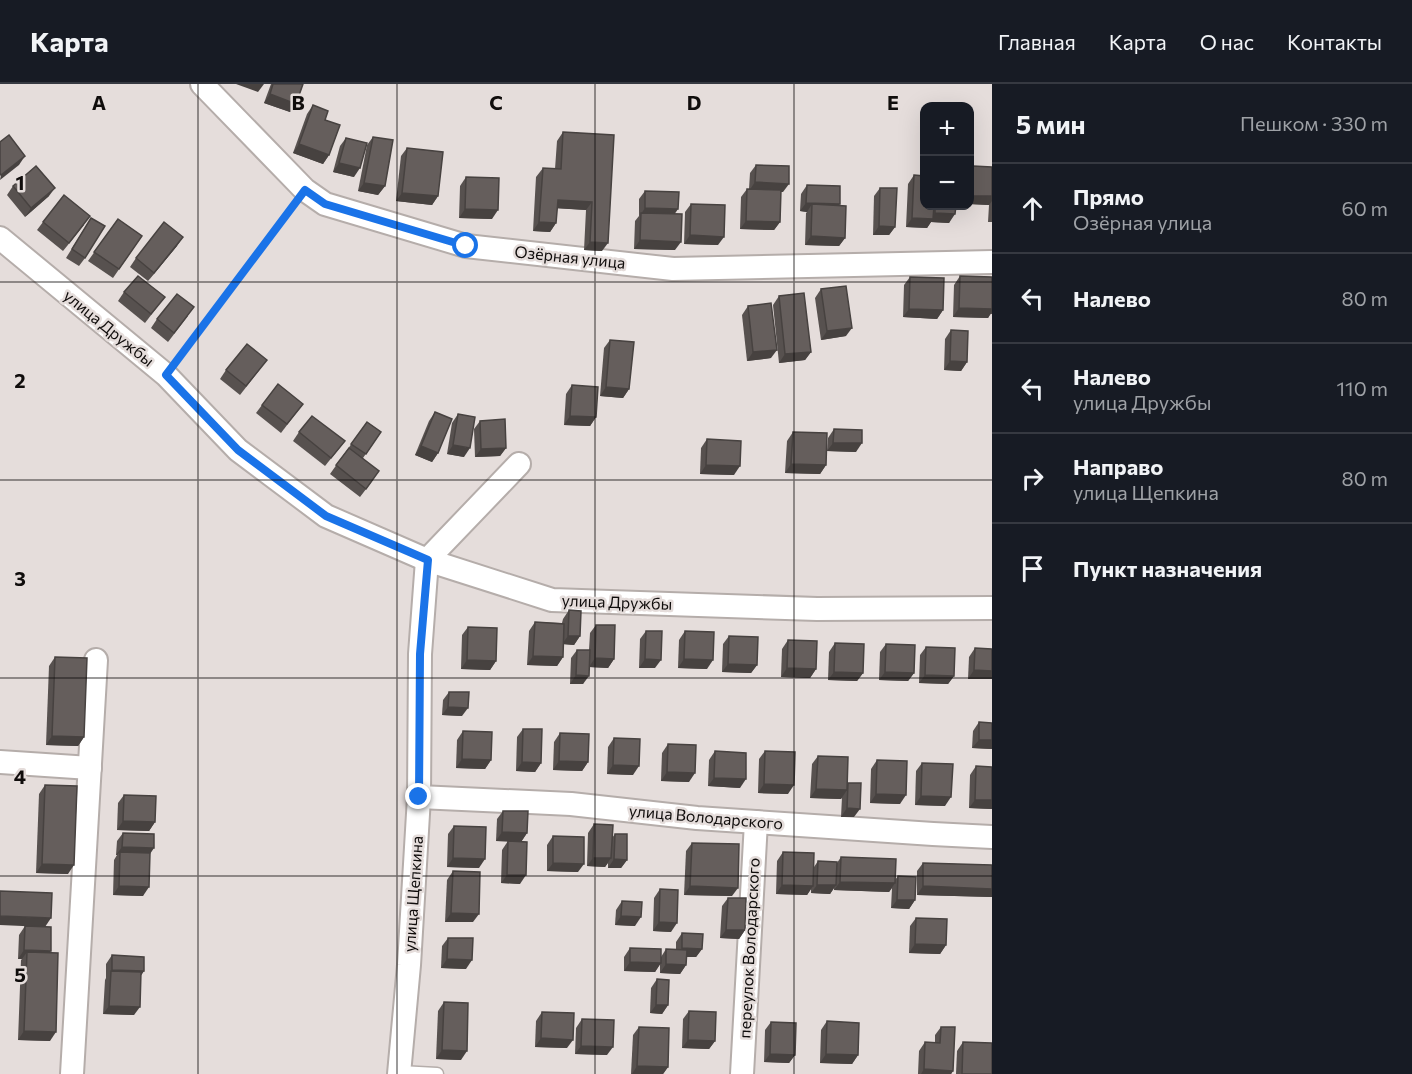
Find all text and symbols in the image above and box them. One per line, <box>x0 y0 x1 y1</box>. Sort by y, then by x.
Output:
text: Карта <box>30 24 109 58</box>
text: Главная <box>998 29 1076 54</box>
text: Карта <box>1109 29 1167 54</box>
text: О нас <box>1200 29 1254 54</box>
text: Контакты <box>1287 29 1382 54</box>
text: A <box>92 90 106 114</box>
text: B <box>291 90 305 114</box>
text: C <box>489 90 503 114</box>
text: D <box>687 90 701 114</box>
text: E <box>887 90 899 114</box>
map controls <box>920 102 974 210</box>
button: + <box>920 102 974 156</box>
text: 5 мин <box>1016 108 1086 139</box>
text: Пешком · 330 m <box>1240 111 1388 135</box>
button: − <box>920 156 974 210</box>
text: 1 <box>15 170 25 194</box>
text: Прямо <box>1073 183 1144 210</box>
icon: ahead <box>1016 192 1049 225</box>
text: 60 m <box>1342 196 1388 220</box>
text: Озёрная улица <box>1073 210 1212 234</box>
route start <box>452 232 478 258</box>
street label: Озёрная улица <box>514 241 626 272</box>
icon: left <box>1016 282 1049 315</box>
street label: улица Дружбы <box>60 285 158 370</box>
text: Налево <box>1073 285 1151 312</box>
text: 80 m <box>1342 286 1388 310</box>
text: Налево <box>1073 363 1151 390</box>
text: 2 <box>14 368 26 392</box>
icon: left <box>1016 372 1049 405</box>
text: 110 m <box>1337 376 1388 400</box>
text: улица Дружбы <box>1073 390 1211 414</box>
text: Направо <box>1073 453 1163 480</box>
icon: right <box>1016 462 1049 495</box>
text: 80 m <box>1342 466 1388 490</box>
text: улица Щепкина <box>1073 480 1219 504</box>
icon: arrive <box>1016 552 1049 585</box>
text: Пункт назначения <box>1073 555 1262 582</box>
text: 3 <box>14 566 26 590</box>
street label: улица Дружбы <box>561 590 673 613</box>
text: 4 <box>14 764 26 788</box>
route end <box>405 783 431 809</box>
street label: улица Володарского <box>628 800 784 833</box>
street label: улица Щепкина <box>399 835 426 953</box>
street label: переулок Володарского <box>734 857 763 1039</box>
text: 5 <box>14 962 26 986</box>

